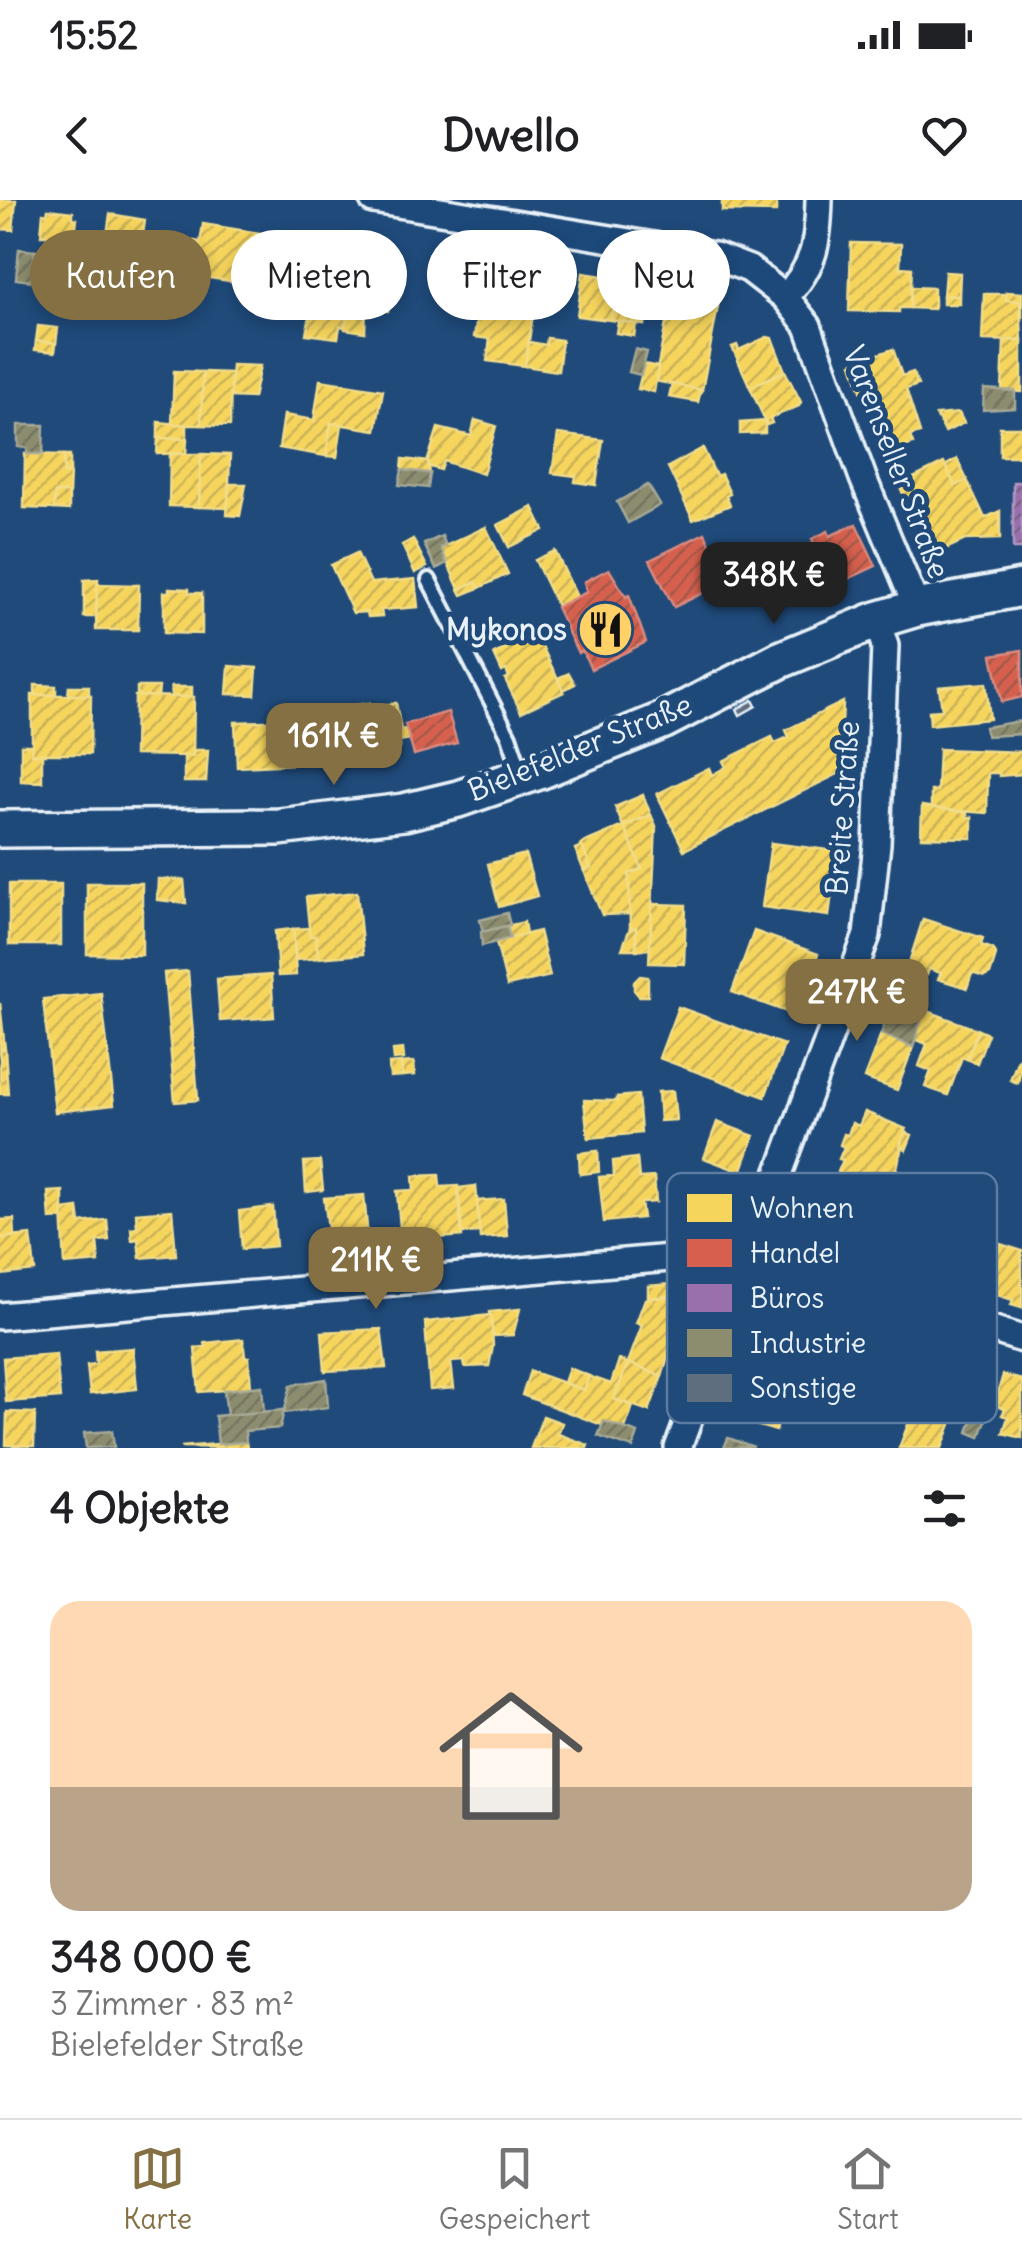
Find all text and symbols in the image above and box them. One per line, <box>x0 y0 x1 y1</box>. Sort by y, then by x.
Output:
text: 15:52 <box>50 12 138 59</box>
text: Dwello <box>443 107 579 163</box>
icon: back <box>50 108 105 163</box>
icon: heart <box>917 108 972 163</box>
chip: Kaufen <box>30 230 211 320</box>
chip: Mieten <box>231 230 407 320</box>
chip: Filter <box>427 230 577 320</box>
chip: Neu <box>597 230 730 320</box>
street label: Varenseller Straße <box>835 340 959 583</box>
pin: 348K € <box>693 542 855 627</box>
text: 348K € <box>722 554 826 595</box>
restaurant icon: Mykonos <box>576 600 636 660</box>
place label: Mykonos <box>446 610 567 648</box>
street label: Bielefelder Straße <box>462 685 697 809</box>
pin: 161K € <box>253 703 415 788</box>
text: 161K € <box>288 715 380 756</box>
street label: Breite Straße <box>817 719 867 896</box>
pin: 247K € <box>776 959 938 1044</box>
text: 247K € <box>808 971 906 1012</box>
legend <box>667 1173 997 1423</box>
text: Wohnen <box>750 1190 854 1226</box>
pin: 211K € <box>295 1227 457 1312</box>
text: Handel <box>750 1235 840 1271</box>
text: 211K € <box>331 1239 421 1280</box>
text: Büros <box>750 1280 824 1316</box>
text: Industrie <box>750 1325 866 1361</box>
text: Sonstige <box>750 1370 857 1406</box>
icon: filters <box>917 1481 972 1536</box>
text: 4 Objekte <box>50 1482 230 1534</box>
icon: home <box>421 1666 601 1846</box>
text: 348 000 € <box>50 1931 252 1983</box>
text: 3 Zimmer · 83 m² <box>50 1983 294 2024</box>
text: Bielefelder Straße <box>50 2024 304 2065</box>
tab: Karte <box>123 2141 192 2237</box>
tab: Gespeichert <box>439 2141 591 2237</box>
tab: Start <box>837 2141 899 2237</box>

